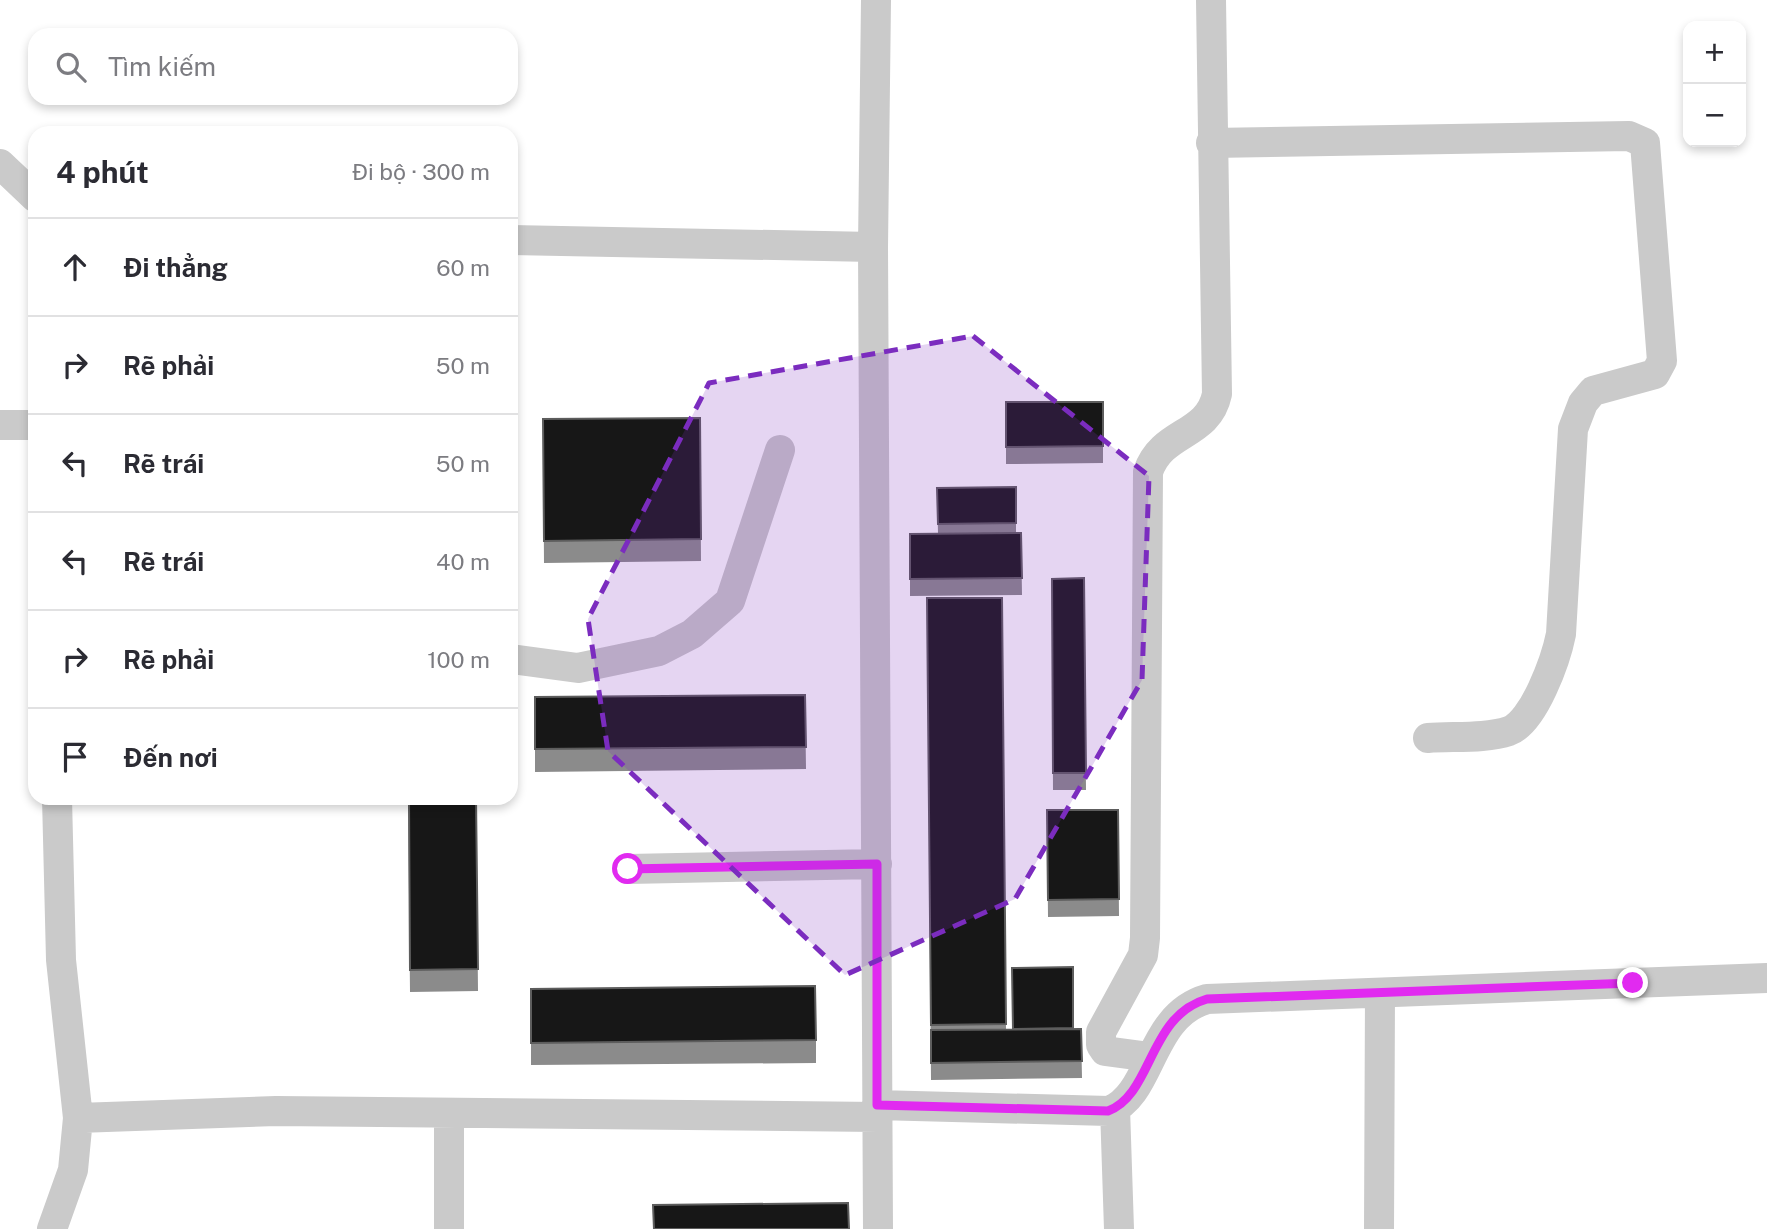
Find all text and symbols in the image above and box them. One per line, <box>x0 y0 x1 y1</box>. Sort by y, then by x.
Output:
map controls <box>1683 21 1746 147</box>
button: + <box>1683 21 1746 84</box>
search box <box>28 28 518 105</box>
icon: search <box>52 48 90 86</box>
text: Tìm kiếm <box>108 51 216 82</box>
button: − <box>1683 84 1746 147</box>
text: 4 phút <box>56 154 149 190</box>
text: Đi bộ · 300 m <box>352 158 490 185</box>
icon: ahead <box>56 248 94 286</box>
text: Đi thẳng <box>123 252 228 283</box>
text: 60 m <box>436 254 490 281</box>
icon: right <box>56 346 94 384</box>
text: Rẽ phải <box>123 350 214 381</box>
text: 50 m <box>436 352 490 379</box>
icon: left <box>56 444 94 482</box>
text: Rẽ trái <box>123 448 204 479</box>
text: 50 m <box>436 450 490 477</box>
icon: left <box>56 542 94 580</box>
text: Rẽ trái <box>123 546 204 577</box>
text: 40 m <box>436 548 490 575</box>
icon: right <box>56 640 94 678</box>
text: Rẽ phải <box>123 644 214 675</box>
text: 100 m <box>427 646 490 673</box>
icon: arrive <box>56 738 94 776</box>
text: Đến nơi <box>123 742 218 773</box>
route start <box>612 853 643 884</box>
route end <box>1617 967 1648 998</box>

